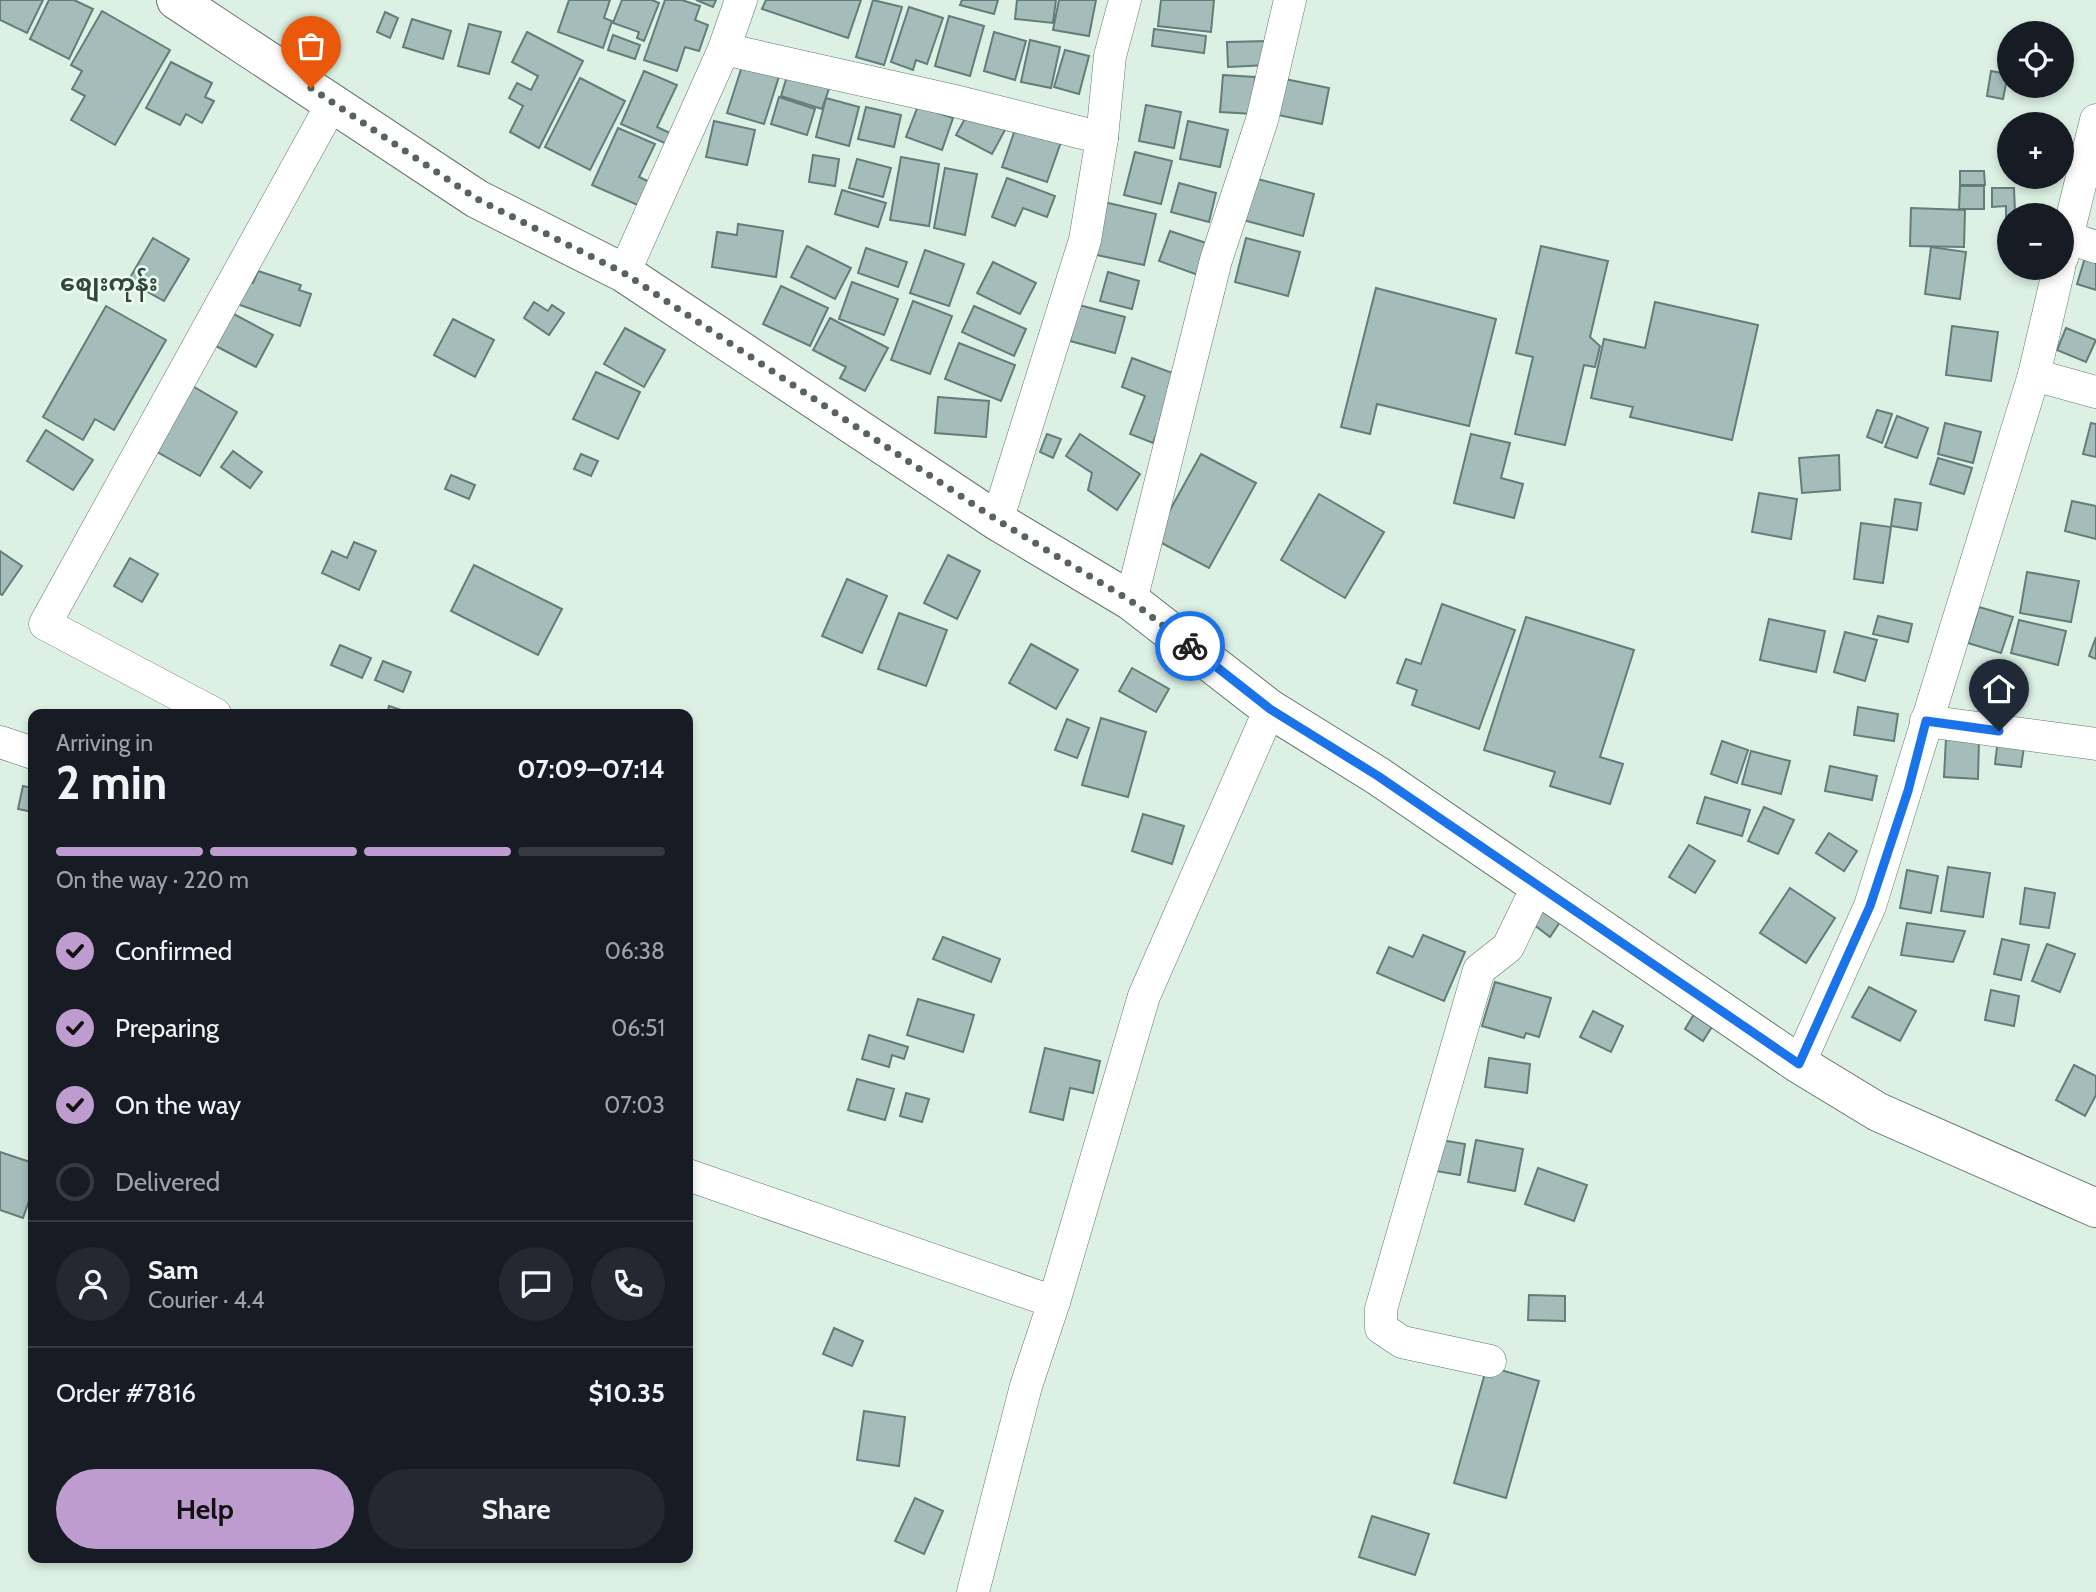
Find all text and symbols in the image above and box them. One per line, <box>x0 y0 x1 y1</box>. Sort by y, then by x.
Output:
pin <box>281 16 341 88</box>
map controls <box>1997 21 2074 280</box>
button: locate <box>1997 21 2074 98</box>
icon: bag <box>292 27 330 65</box>
button: + <box>1997 112 2074 189</box>
button: − <box>1997 203 2074 280</box>
district label: စျေးကုန်း <box>60 267 158 303</box>
courier <box>1155 611 1225 681</box>
icon: bike <box>1171 627 1209 665</box>
pin <box>1969 659 2029 731</box>
icon: home <box>1980 670 2018 708</box>
text: Arriving in <box>56 729 153 757</box>
text: 07:09–07:14 <box>517 753 665 785</box>
text: 2 min <box>56 755 167 811</box>
text: On the way · 220 m <box>56 866 249 894</box>
icon: check <box>56 932 94 970</box>
text: Confirmed <box>115 935 232 967</box>
text: 06:38 <box>605 937 665 965</box>
icon: check <box>56 1009 94 1047</box>
text: Preparing <box>115 1012 219 1044</box>
text: 06:51 <box>611 1014 665 1042</box>
icon: check <box>56 1086 94 1124</box>
text: On the way <box>115 1089 241 1121</box>
text: 07:03 <box>604 1091 665 1119</box>
text: Delivered <box>115 1166 220 1198</box>
button: person <box>56 1247 130 1321</box>
button: chat <box>499 1247 573 1321</box>
button: phone <box>591 1247 665 1321</box>
text: Sam <box>148 1254 199 1286</box>
text: Courier · 4.4 <box>148 1286 265 1314</box>
text: Order #7816 <box>56 1377 196 1409</box>
text: $10.35 <box>589 1377 665 1409</box>
button: Help <box>56 1469 354 1549</box>
button: Share <box>368 1469 665 1549</box>

